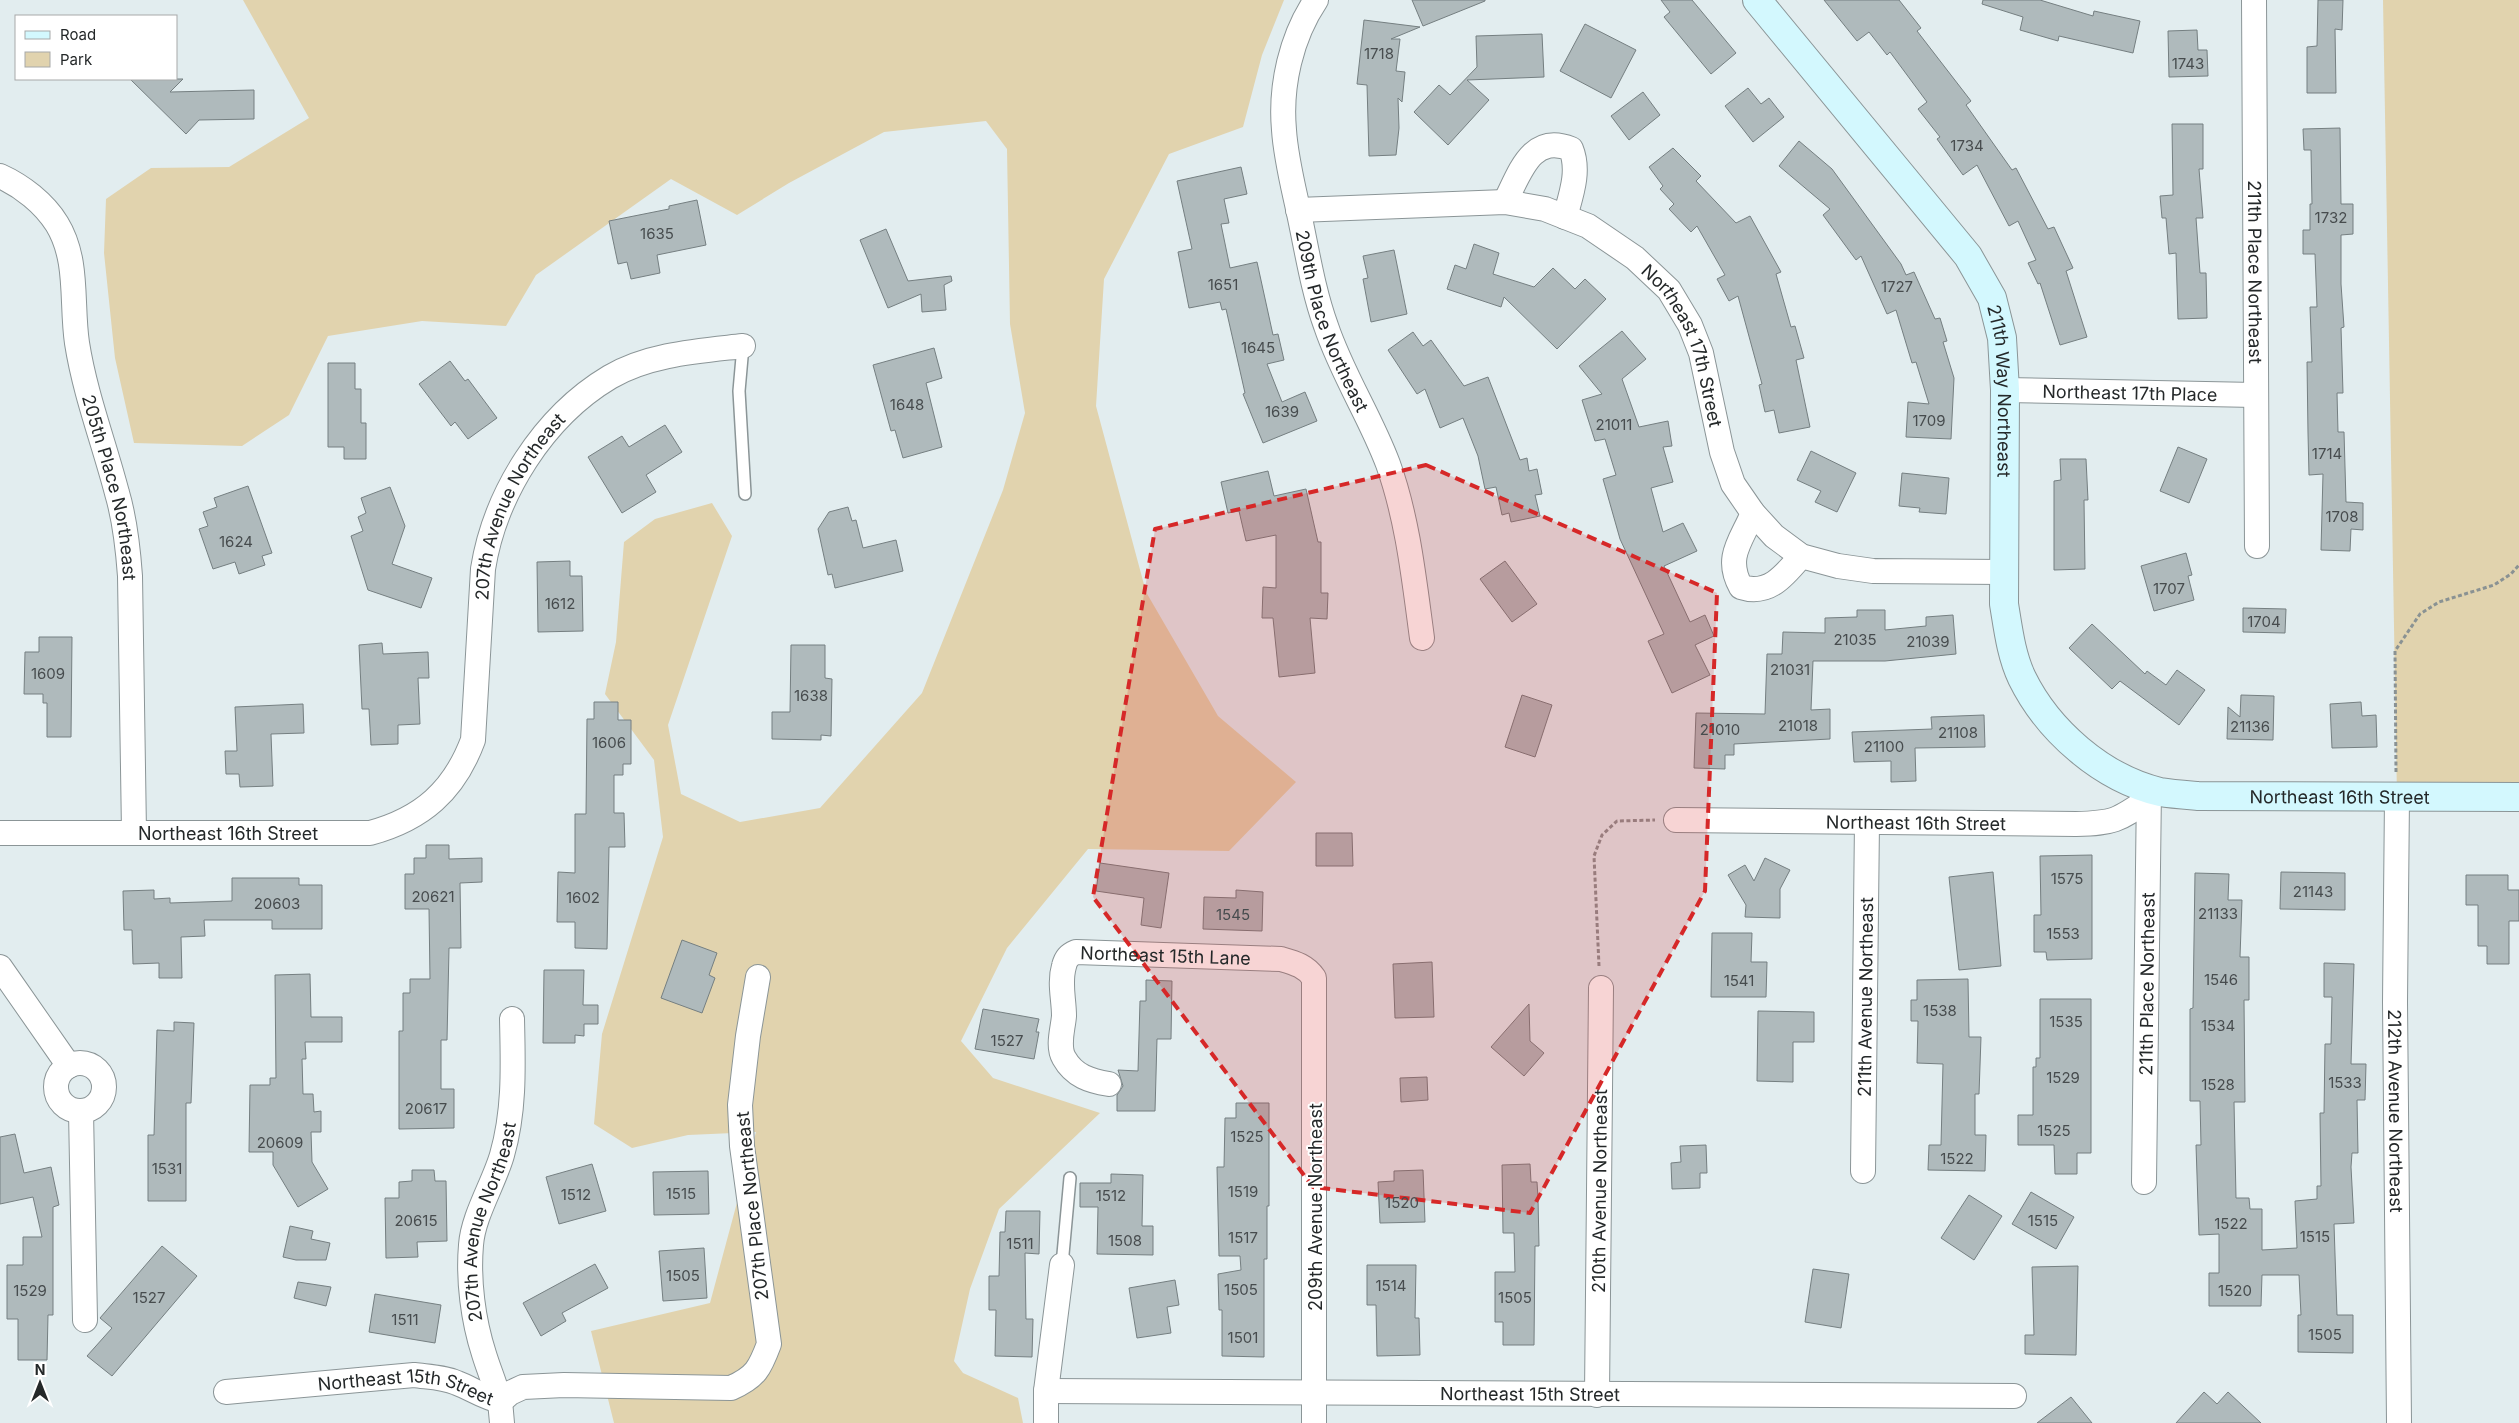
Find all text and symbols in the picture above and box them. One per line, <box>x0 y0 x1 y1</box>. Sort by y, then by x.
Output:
legend <box>15 15 178 80</box>
text: Road <box>60 25 96 44</box>
house number: 1718 <box>1364 44 1394 63</box>
text: Park <box>60 50 93 69</box>
house number: 1743 <box>2172 54 2204 73</box>
house number: 1734 <box>1950 136 1984 155</box>
street label: 211th Place Northeast <box>2244 180 2266 364</box>
house number: 1732 <box>2315 208 2347 227</box>
house number: 1635 <box>640 224 674 243</box>
street label: 209th Place Northeast <box>1292 228 1373 415</box>
street label: Northeast 17th Street <box>1638 260 1727 429</box>
house number: 1651 <box>1208 275 1238 294</box>
house number: 1727 <box>1881 277 1913 296</box>
street label: 211th Way Northeast <box>1984 302 2016 477</box>
house number: 1645 <box>1241 338 1275 357</box>
street label: Northeast 17th Place <box>2042 380 2218 405</box>
street label: 205th Place Northeast <box>78 392 141 581</box>
house number: 1648 <box>890 395 924 414</box>
house number: 1639 <box>1265 402 1299 421</box>
street label: 207th Avenue Northeast <box>471 408 569 601</box>
house number: 1709 <box>1912 411 1946 430</box>
house number: 21011 <box>1596 415 1632 434</box>
house number: 1714 <box>2312 444 2342 463</box>
house number: 1708 <box>2325 507 2359 526</box>
house number: 1624 <box>219 532 253 551</box>
house number: 1707 <box>2153 579 2185 598</box>
house number: 1612 <box>545 594 575 613</box>
house number: 1704 <box>2247 612 2281 631</box>
house number: 21035 <box>1833 630 1877 649</box>
house number: 21039 <box>1906 632 1950 651</box>
house number: 21031 <box>1770 660 1810 679</box>
house number: 1609 <box>31 664 65 683</box>
house number: 1638 <box>794 686 828 705</box>
house number: 21018 <box>1778 716 1818 735</box>
house number: 21136 <box>2230 717 2270 736</box>
house number: 21010 <box>1700 720 1740 739</box>
house number: 21108 <box>1938 723 1978 742</box>
house number: 1606 <box>592 733 626 752</box>
house number: 21100 <box>1864 737 1904 756</box>
street label: Northeast 16th Street <box>2250 786 2430 807</box>
street label: Northeast 16th Street <box>1826 811 2006 834</box>
street label: Northeast 16th Street <box>138 823 318 844</box>
house number: 1575 <box>2051 869 2083 888</box>
house number: 21143 <box>2293 882 2333 901</box>
house number: 20621 <box>411 887 455 906</box>
house number: 1602 <box>566 888 600 907</box>
street label: 211th Place Northeast <box>2135 892 2158 1076</box>
house number: 20603 <box>254 894 300 913</box>
street label: 211th Avenue Northeast <box>1853 897 1877 1097</box>
house number: 21133 <box>2198 904 2238 923</box>
house number: 1545 <box>1216 905 1250 924</box>
house number: 1553 <box>2046 924 2080 943</box>
street label: Northeast 15th Lane <box>1080 942 1251 968</box>
house number: 1546 <box>2204 970 2238 989</box>
house number: 1541 <box>1724 971 1754 990</box>
house number: 1538 <box>1923 1001 1957 1020</box>
street label: 212th Avenue Northeast <box>2385 1009 2408 1213</box>
house number: 1535 <box>2049 1012 2083 1031</box>
house number: 1534 <box>2201 1016 2235 1035</box>
house number: 1527 <box>991 1031 1023 1050</box>
house number: 1529 <box>2046 1068 2080 1087</box>
house number: 1533 <box>2328 1073 2362 1092</box>
house number: 1528 <box>2201 1075 2235 1094</box>
street label: 210th Avenue Northeast <box>1588 1089 1611 1293</box>
house number: 20617 <box>405 1099 447 1118</box>
street label: 209th Avenue Northeast <box>1305 1103 1326 1311</box>
street label: 207th Place Northeast <box>732 1110 772 1301</box>
street label: 207th Avenue Northeast <box>460 1120 519 1324</box>
house number: 1525 <box>2037 1121 2071 1140</box>
house number: 1525 <box>1230 1127 1264 1146</box>
house number: 20609 <box>257 1133 303 1152</box>
house number: 1522 <box>1940 1149 1974 1168</box>
house number: 1531 <box>152 1159 182 1178</box>
house number: 1519 <box>1228 1182 1258 1201</box>
house number: 1515 <box>666 1184 696 1203</box>
house number: 1512 <box>561 1185 591 1204</box>
house number: 1512 <box>1096 1186 1126 1205</box>
house number: 1520 <box>1385 1193 1419 1212</box>
house number: 20615 <box>394 1211 438 1230</box>
house number: 1515 <box>2028 1211 2058 1230</box>
house number: 1522 <box>2214 1214 2248 1233</box>
house number: 1515 <box>2300 1227 2330 1246</box>
house number: 1517 <box>1228 1228 1258 1247</box>
house number: 1508 <box>1108 1231 1142 1250</box>
house number: 1511 <box>1006 1234 1034 1253</box>
house number: 1505 <box>666 1266 700 1285</box>
house number: 1514 <box>1375 1276 1407 1295</box>
house number: 1505 <box>1224 1280 1258 1299</box>
house number: 1529 <box>13 1281 47 1300</box>
house number: 1520 <box>2218 1281 2252 1300</box>
house number: 1527 <box>133 1288 165 1307</box>
house number: 1505 <box>1498 1288 1532 1307</box>
house number: 1511 <box>391 1310 419 1329</box>
house number: 1505 <box>2308 1325 2342 1344</box>
house number: 1501 <box>1228 1328 1258 1347</box>
north arrow <box>15 1358 65 1408</box>
text: N <box>35 1361 45 1378</box>
street label: Northeast 15th Street <box>317 1365 496 1409</box>
street label: Northeast 15th Street <box>1440 1383 1620 1404</box>

